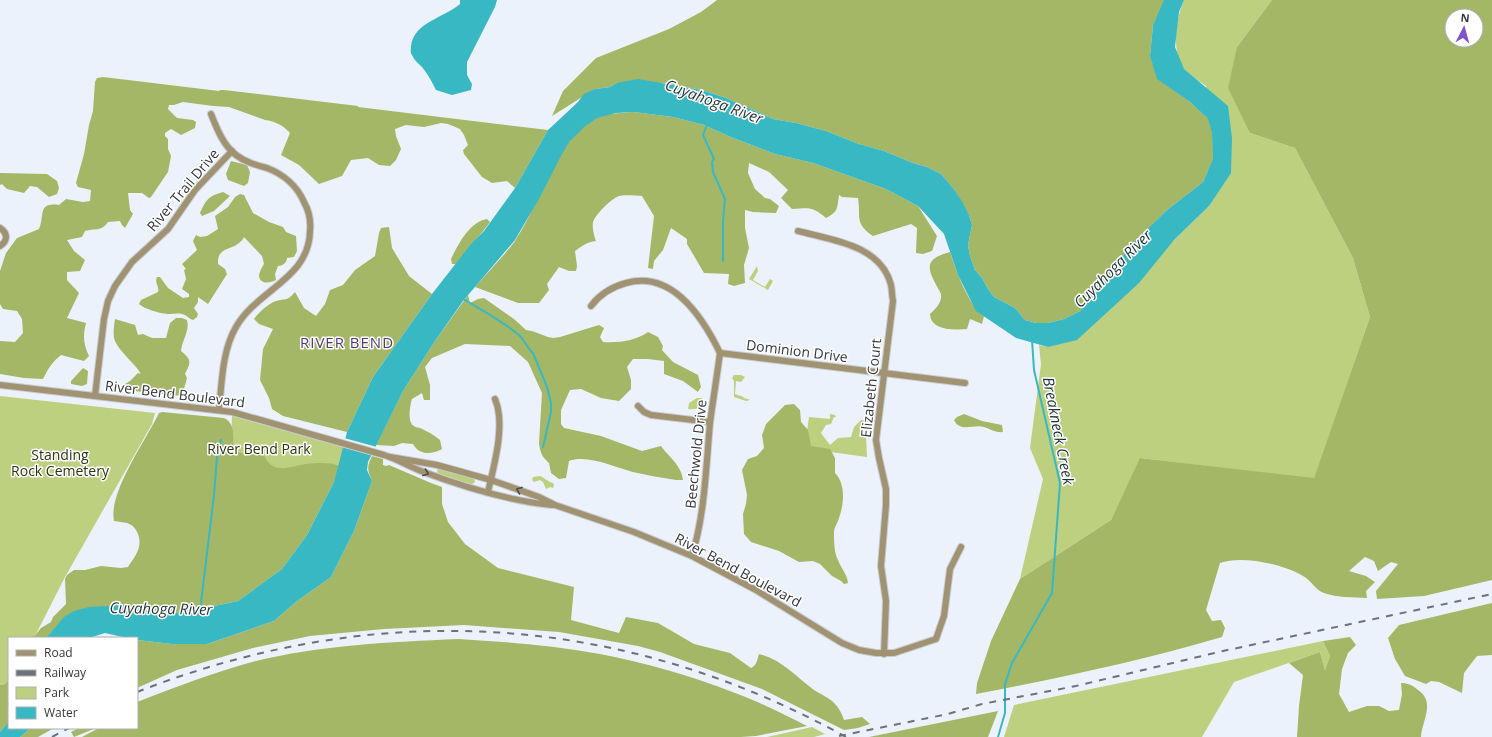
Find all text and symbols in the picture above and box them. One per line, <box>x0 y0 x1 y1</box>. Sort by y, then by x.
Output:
north arrow <box>1444 8 1484 48</box>
text: N <box>1460 10 1470 25</box>
water label: Cuyahoga River <box>663 74 767 128</box>
street label: River Trail Drive <box>142 144 223 235</box>
water label: Cuyahoga River <box>1069 224 1156 312</box>
district label: RIVER BEND <box>300 332 394 352</box>
street label: Dominion Drive <box>745 335 849 366</box>
street label: Elizabeth Court <box>856 338 885 438</box>
water label: Breakneck Creek <box>1039 375 1079 487</box>
street label: River Bend Boulevard <box>104 376 246 411</box>
street label: Beechwold Drive <box>680 398 711 509</box>
park label: River Bend Park <box>207 439 311 458</box>
park label: Standing Rock Cemetery <box>11 445 110 480</box>
one-way arrow <box>422 468 429 476</box>
one-way arrow <box>516 486 523 494</box>
street label: River Bend Boulevard <box>672 528 805 611</box>
water label: Cuyahoga River <box>109 597 214 619</box>
legend <box>8 637 138 729</box>
text: Road <box>44 644 73 661</box>
text: Railway <box>44 664 87 681</box>
text: Park <box>44 684 70 701</box>
text: Water <box>44 704 78 721</box>

